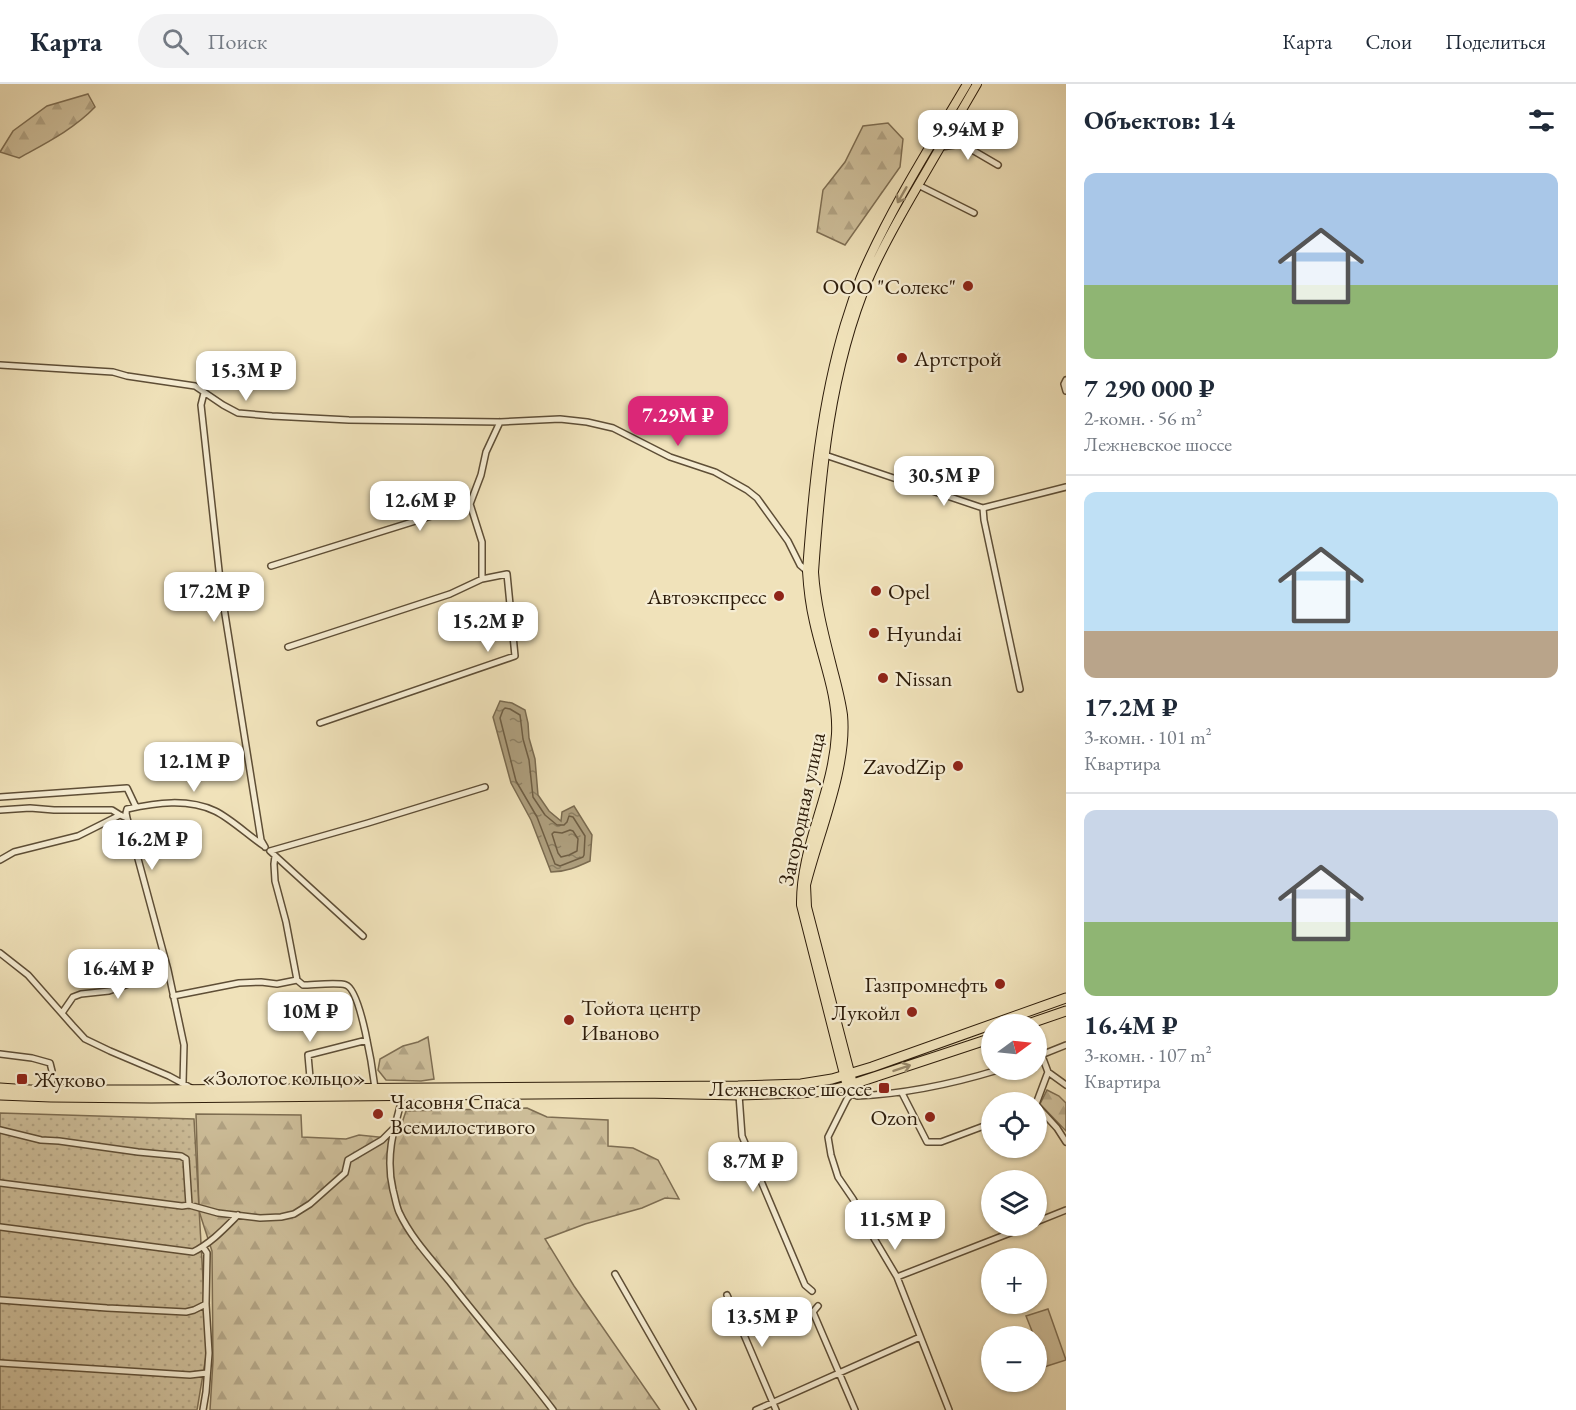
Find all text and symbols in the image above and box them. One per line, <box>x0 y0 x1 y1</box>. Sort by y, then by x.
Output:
search box <box>138 14 558 68</box>
text: Карта <box>30 23 102 59</box>
icon: search <box>159 25 192 58</box>
text: Поиск <box>207 27 267 56</box>
text: Карта <box>1282 28 1332 55</box>
text: Слои <box>1365 28 1412 55</box>
text: Поделиться <box>1445 28 1546 55</box>
text: Объектов: 14 <box>1084 103 1235 137</box>
icon: filters <box>1525 104 1558 137</box>
pin: 9.94M ₽ <box>913 110 1023 161</box>
text: 9.94M ₽ <box>932 116 1004 142</box>
one-way arrow <box>896 186 908 203</box>
icon: home <box>1267 212 1375 320</box>
place label: ООО "Солекс" <box>823 272 956 301</box>
marker: ООО "Солекс" <box>961 279 975 293</box>
place label: Артстрой <box>913 344 1002 373</box>
pin: 15.3M ₽ <box>191 351 301 402</box>
marker: Артстрой <box>895 351 909 365</box>
text: 15.3M ₽ <box>210 357 282 383</box>
text: 7 290 000 ₽ <box>1084 371 1215 405</box>
pin: 7.29M ₽ <box>623 396 733 447</box>
text: 7.29M ₽ <box>642 402 714 428</box>
text: 2-комн. · 56 m² <box>1084 405 1202 431</box>
text: Лежневское шоссе <box>1084 431 1232 457</box>
pin: 30.5M ₽ <box>889 456 999 507</box>
text: 30.5M ₽ <box>908 462 980 488</box>
pin: 12.6M ₽ <box>365 481 475 532</box>
text: 12.6M ₽ <box>384 487 456 513</box>
icon: home <box>1267 531 1375 639</box>
pin: 17.2M ₽ <box>159 572 269 623</box>
place label: Opel <box>888 577 930 606</box>
text: 17.2M ₽ <box>178 578 250 604</box>
place label: Автоэкспресс <box>646 582 767 611</box>
marker: Opel <box>869 584 883 598</box>
marker: Автоэкспресс <box>772 589 786 603</box>
pin: 15.2M ₽ <box>433 602 543 653</box>
text: 15.2M ₽ <box>452 608 524 634</box>
place label: Hyundai <box>886 619 962 648</box>
marker: Hyundai <box>867 626 881 640</box>
place label: Nissan <box>895 664 953 693</box>
marker: Nissan <box>876 671 890 685</box>
text: 17.2M ₽ <box>1084 690 1178 724</box>
text: 3-комн. · 101 m² <box>1084 724 1212 750</box>
street label: Загородная улица <box>771 729 832 889</box>
pin: 12.1M ₽ <box>139 742 249 793</box>
text: 12.1M ₽ <box>158 748 230 774</box>
text: Квартира <box>1084 750 1161 776</box>
place label: ZavodZip <box>863 752 946 781</box>
marker: ZavodZip <box>951 759 965 773</box>
pin: 16.2M ₽ <box>97 820 207 871</box>
text: 16.2M ₽ <box>116 826 188 852</box>
icon: home <box>1267 849 1375 957</box>
pin: 16.4M ₽ <box>63 949 173 1000</box>
text: 16.4M ₽ <box>82 955 154 981</box>
place label: Газпромнефть <box>865 970 988 999</box>
marker: Газпромнефть <box>993 977 1007 991</box>
pin: 10M ₽ <box>268 992 352 1043</box>
place label: Тойота центр Иваново <box>581 993 701 1047</box>
text: 10M ₽ <box>282 998 338 1024</box>
place label: Лукойл <box>832 998 900 1027</box>
marker: Лукойл <box>905 1005 919 1019</box>
text: 16.4M ₽ <box>1084 1008 1178 1042</box>
marker: Тойота центр Иваново <box>562 1013 576 1027</box>
north arrow <box>981 1014 1047 1080</box>
map controls <box>981 1014 1047 1392</box>
text: 3-комн. · 107 m² <box>1084 1042 1212 1068</box>
one-way arrow <box>892 1062 911 1073</box>
street label: «Золотое кольцо» <box>202 1063 366 1092</box>
place label: Жуково <box>33 1065 106 1094</box>
text: Квартира <box>1084 1068 1161 1094</box>
marker: Жуково <box>15 1072 29 1086</box>
place label: Лежневское шоссе <box>709 1074 872 1103</box>
marker: Лежневское шоссе <box>877 1081 891 1095</box>
place label: Часовня Спаса Всемилостивого <box>390 1087 535 1141</box>
button: locate <box>981 1092 1047 1158</box>
place label: Ozon <box>870 1103 918 1132</box>
marker: Часовня Спаса Всемилостивого <box>371 1107 385 1121</box>
marker: Ozon <box>923 1110 937 1124</box>
pin: 8.7M ₽ <box>704 1142 802 1193</box>
text: 8.7M ₽ <box>722 1148 784 1174</box>
button: layers <box>981 1170 1047 1236</box>
pin: 11.5M ₽ <box>840 1200 950 1251</box>
text: 11.5M ₽ <box>859 1206 931 1232</box>
button: + <box>981 1248 1047 1314</box>
pin: 13.5M ₽ <box>707 1297 817 1348</box>
text: 13.5M ₽ <box>726 1303 798 1329</box>
button: − <box>981 1326 1047 1392</box>

